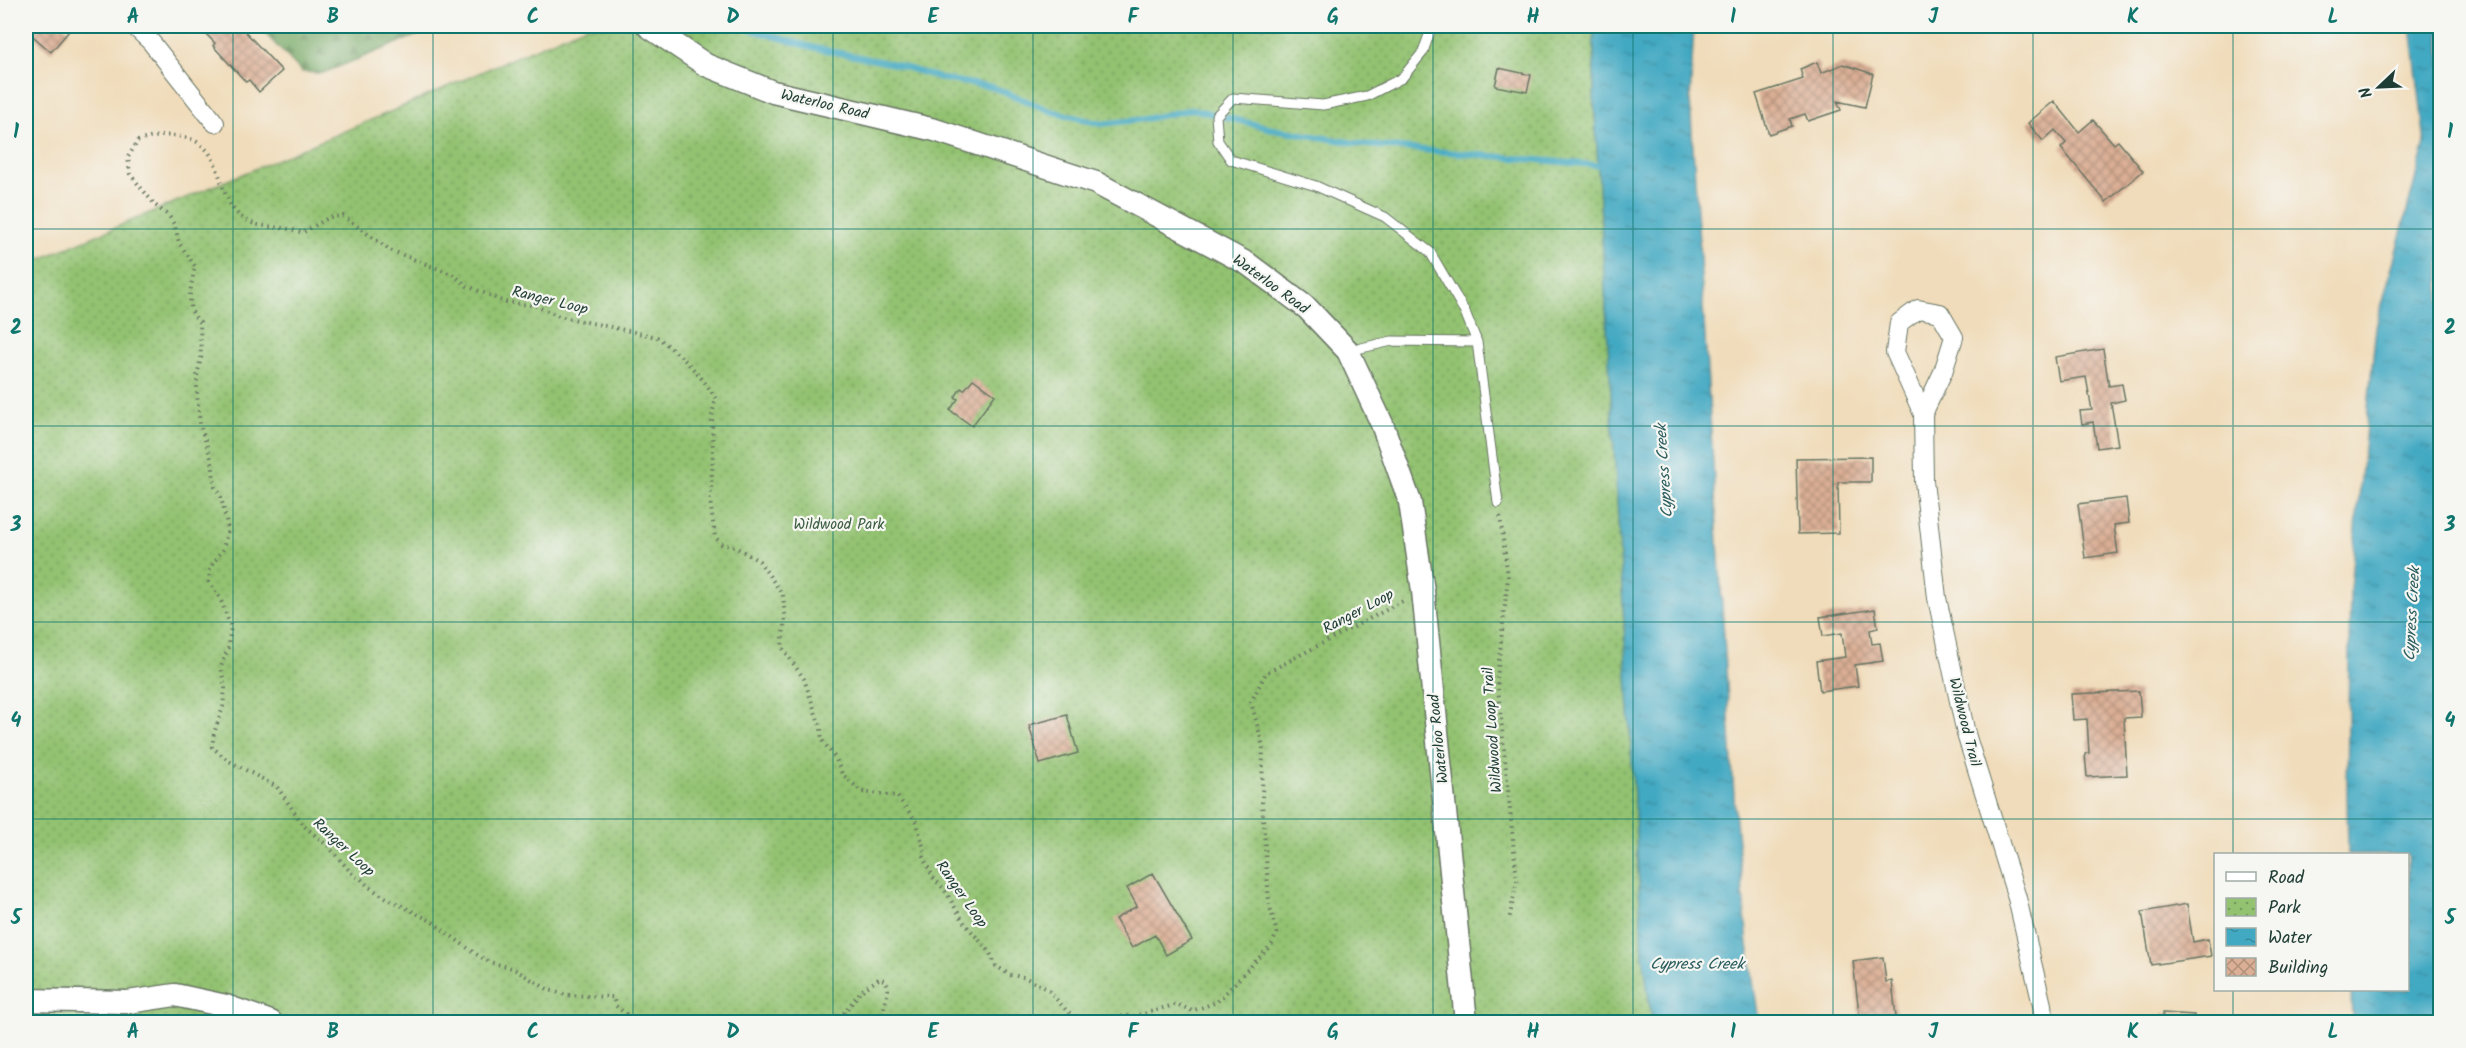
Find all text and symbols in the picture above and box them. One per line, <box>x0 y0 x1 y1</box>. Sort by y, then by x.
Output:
text: A <box>127 2 139 34</box>
text: B <box>327 2 339 34</box>
text: C <box>527 2 539 34</box>
text: D <box>726 2 740 34</box>
text: E <box>927 2 939 34</box>
text: F <box>1128 2 1140 34</box>
text: G <box>1327 2 1339 34</box>
text: H <box>1526 2 1540 34</box>
text: I <box>1730 2 1736 34</box>
text: J <box>1928 2 1939 34</box>
text: K <box>2127 2 2139 34</box>
text: L <box>2328 2 2338 34</box>
north arrow <box>2349 57 2409 117</box>
street label: Waterloo Road <box>778 83 872 127</box>
text: N <box>2353 83 2380 102</box>
text: 1 <box>13 117 19 149</box>
text: 1 <box>2447 117 2453 149</box>
street label: Waterloo Road <box>1227 249 1314 321</box>
street label: Ranger Loop <box>509 280 590 322</box>
text: 2 <box>10 313 22 345</box>
text: 2 <box>2444 313 2456 345</box>
water label: Cypress Creek <box>1649 421 1680 519</box>
text: 3 <box>10 510 22 542</box>
text: 3 <box>2444 510 2456 542</box>
park label: Wildwood Park <box>794 513 885 537</box>
water label: Cypress Creek <box>2398 564 2428 662</box>
street label: Ranger Loop <box>1319 583 1398 641</box>
street label: Wildwood Loop Trail <box>1477 666 1509 794</box>
street label: Wildwood Trail <box>1941 675 1987 770</box>
street label: Waterloo Road <box>1422 693 1456 785</box>
text: 4 <box>11 706 22 738</box>
text: 4 <box>2445 706 2456 738</box>
street label: Ranger Loop <box>307 812 380 883</box>
legend <box>2214 853 2409 991</box>
street label: Ranger Loop <box>929 856 993 933</box>
text: Road <box>2268 864 2305 893</box>
text: Park <box>2268 894 2301 923</box>
text: 5 <box>10 903 23 935</box>
text: 5 <box>2444 903 2457 935</box>
text: Water <box>2268 924 2313 953</box>
water label: Cypress Creek <box>1650 952 1747 977</box>
text: Building <box>2268 954 2328 983</box>
text: A <box>127 1017 139 1048</box>
text: B <box>327 1017 339 1048</box>
text: C <box>527 1017 539 1048</box>
text: D <box>726 1017 740 1048</box>
text: E <box>927 1017 939 1048</box>
text: F <box>1128 1017 1140 1048</box>
text: G <box>1327 1017 1339 1048</box>
text: H <box>1526 1017 1540 1048</box>
text: I <box>1730 1017 1736 1048</box>
text: J <box>1928 1017 1939 1048</box>
text: K <box>2127 1017 2139 1048</box>
text: L <box>2328 1017 2338 1048</box>

